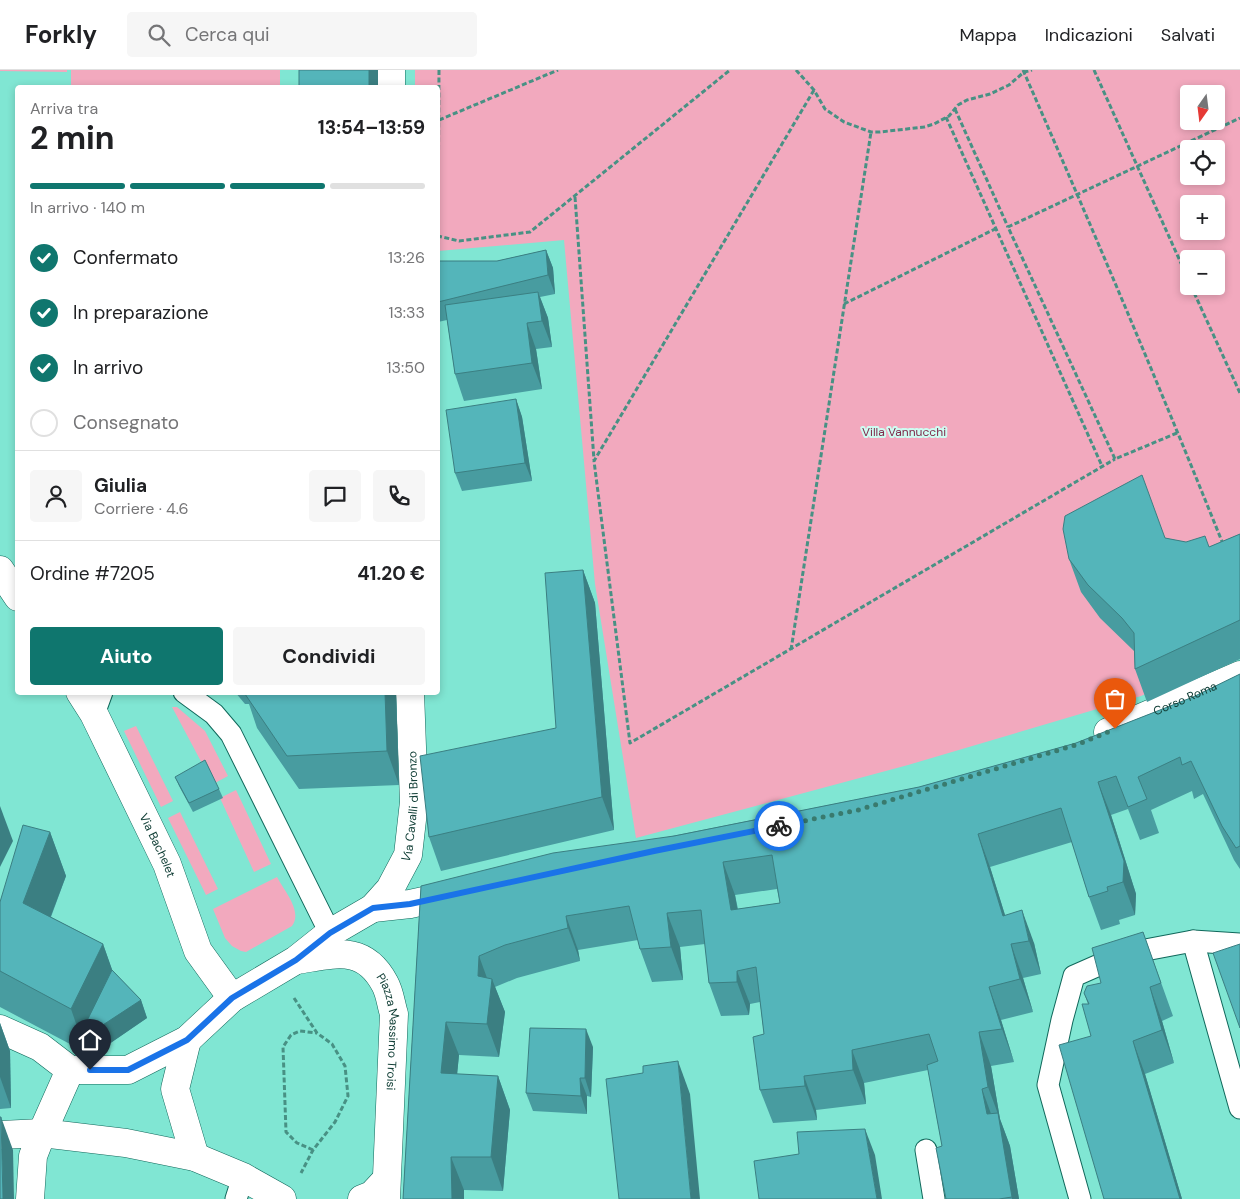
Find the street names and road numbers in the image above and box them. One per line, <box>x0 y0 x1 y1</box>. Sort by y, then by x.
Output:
street label: Corso Roma <box>1151 678 1219 719</box>
street label: Via Cavalli di Bronzo <box>398 751 422 865</box>
street label: Via Bachelet <box>136 811 179 880</box>
street label: Piazza Massimo Troisi <box>373 970 403 1091</box>

